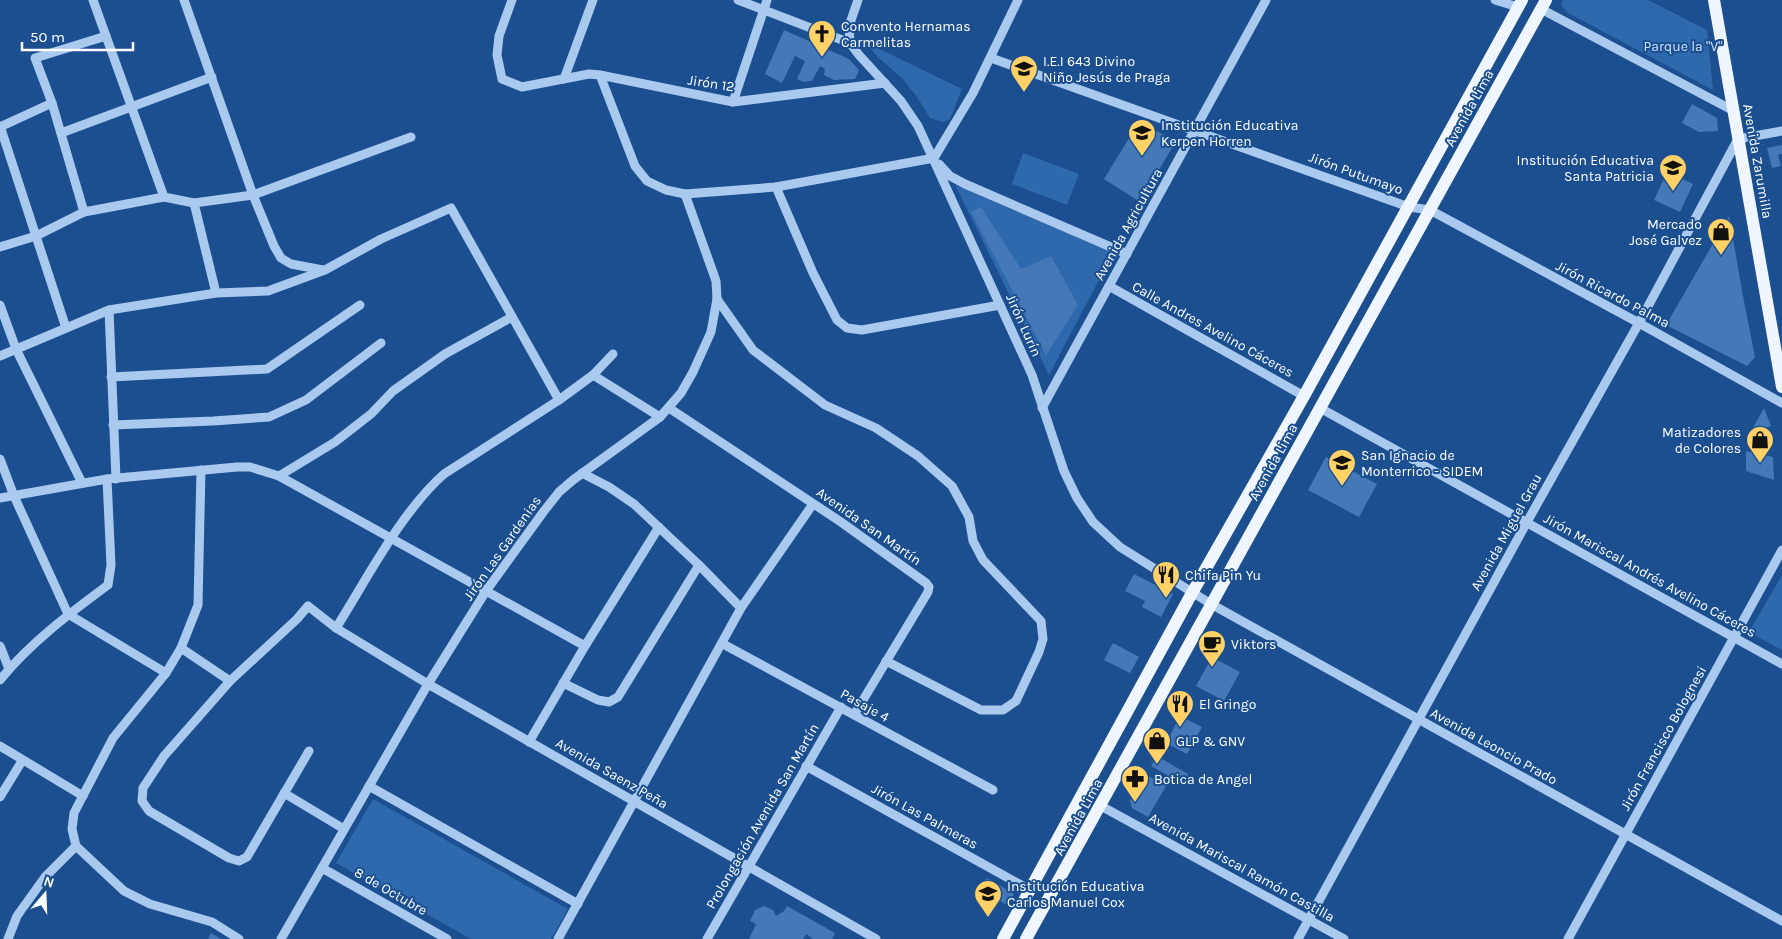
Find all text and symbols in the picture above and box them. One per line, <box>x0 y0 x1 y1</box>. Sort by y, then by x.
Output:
place label: Convento Hernamas Carmelitas <box>841 18 971 51</box>
church icon: Convento Hernamas Carmelitas <box>807 19 837 58</box>
scale bar <box>22 20 134 52</box>
text: 50 m <box>30 28 65 46</box>
park label: Parque la "V" <box>1643 38 1723 55</box>
place label: I.E.I 643 Divino Niño Jesús de Praga <box>1043 53 1170 86</box>
school or university icon: I.E.I 643 Divino Niño Jesús de Praga <box>1009 54 1039 93</box>
street label: Avenida Lima <box>1441 67 1498 150</box>
street label: Jirón 12 <box>686 71 735 96</box>
street label: Avenida Zarumilla <box>1739 102 1776 220</box>
place label: Institución Educativa Kerpen Horren <box>1161 117 1298 150</box>
school or university icon: Institución Educativa Kerpen Horren <box>1127 118 1157 157</box>
street label: Jirón Putumayo <box>1306 149 1405 198</box>
place label: Institución Educativa Santa Patricia <box>1517 152 1654 185</box>
school or university icon: Institución Educativa Santa Patricia <box>1658 153 1688 192</box>
street label: Avenida Agricultura <box>1091 165 1166 283</box>
place label: Mercado José Galvez <box>1629 216 1702 249</box>
shop icon: Mercado José Galvez <box>1706 217 1736 256</box>
street label: Jirón Ricardo Palma <box>1553 257 1673 332</box>
street label: Calle Andres Avelino Cáceres <box>1129 278 1297 381</box>
street label: Jirón Lurín <box>1002 291 1045 359</box>
street label: Avenida Lima <box>1245 421 1302 504</box>
place label: Matizadores de Colores <box>1662 424 1741 457</box>
shop icon: Matizadores de Colores <box>1745 425 1775 464</box>
place label: San Ignacio de Monterrico - SIDEM <box>1361 447 1483 480</box>
school or university icon: San Ignacio de Monterrico - SIDEM <box>1327 448 1357 487</box>
street label: Avenida Miguel Grau <box>1467 471 1546 594</box>
street label: Avenida San Martín <box>813 484 925 569</box>
street label: Jirón Las Gardenias <box>460 493 545 604</box>
street label: Jirón Mariscal Andrés Avelino Cáceres <box>1541 510 1759 641</box>
restaurant icon: Chifa Pin Yu <box>1151 560 1181 599</box>
place label: Chifa Pin Yu <box>1185 567 1261 584</box>
cafe icon: Viktors <box>1197 629 1227 668</box>
place label: Viktors <box>1231 636 1276 653</box>
street label: Jirón Francisco Bolognesi <box>1617 663 1710 814</box>
street label: Pasaje 4 <box>837 685 892 726</box>
restaurant icon: El Gringo <box>1165 689 1195 728</box>
place label: El Gringo <box>1199 696 1256 713</box>
street label: Avenida Leoncio Prado <box>1427 704 1560 788</box>
street label: Prolongación Avenida San Martín <box>702 721 823 912</box>
shop icon: GLP & GNV <box>1142 726 1172 765</box>
place label: GLP & GNV <box>1176 733 1245 750</box>
street label: Avenida Saenz Peña <box>553 734 671 812</box>
pharmacy icon: Botica de Angel <box>1120 764 1150 803</box>
place label: Botica de Angel <box>1154 771 1252 788</box>
street label: Avenida Lima <box>1050 776 1107 859</box>
street label: Jirón Las Palmeras <box>869 780 981 853</box>
street label: Avenida Mariscal Ramón Castilla <box>1146 809 1338 926</box>
street label: 8 de Octubre <box>351 864 430 919</box>
north arrow <box>20 869 70 919</box>
text: N <box>42 873 57 892</box>
place label: Institución Educativa Carlos Manuel Cox <box>1007 878 1144 911</box>
school or university icon: Institución Educativa Carlos Manuel Cox <box>973 879 1003 918</box>

